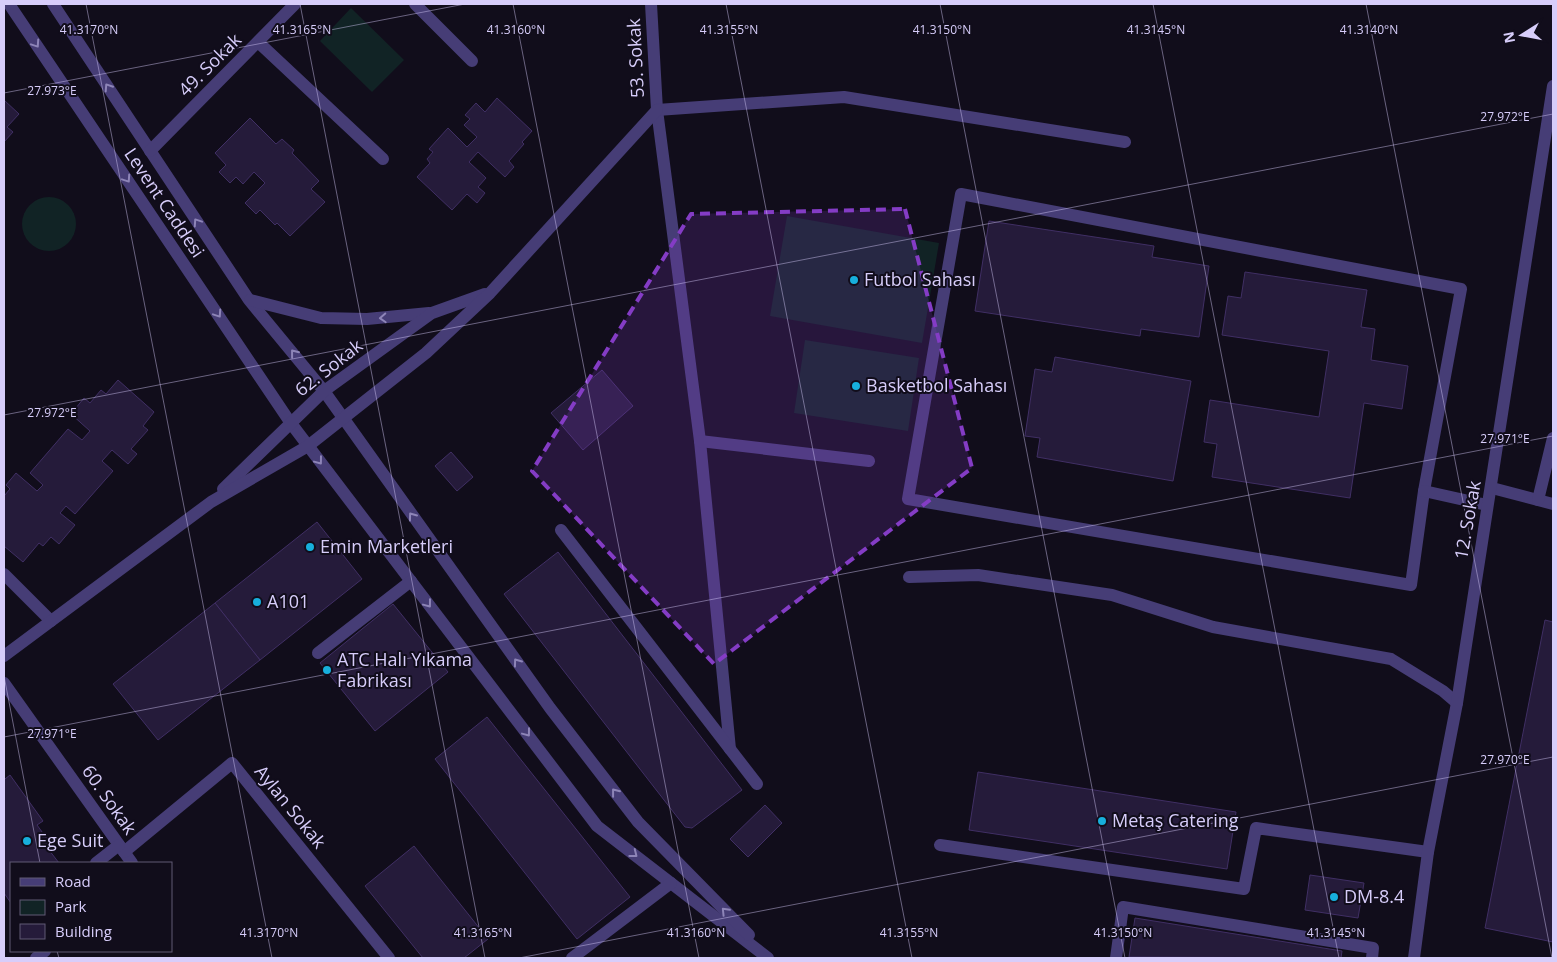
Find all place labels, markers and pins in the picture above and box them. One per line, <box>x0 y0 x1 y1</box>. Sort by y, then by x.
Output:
place label: Futbol Sahası <box>864 267 976 291</box>
marker: Futbol Sahası <box>848 274 860 286</box>
place label: Basketbol Sahası <box>866 373 1007 397</box>
marker: Basketbol Sahası <box>850 380 862 392</box>
place label: Emin Marketleri <box>320 534 453 558</box>
marker: Emin Marketleri <box>304 541 316 553</box>
place label: A101 <box>267 589 309 613</box>
marker: A101 <box>251 596 263 608</box>
place label: ATC Halı Yıkama Fabrikası <box>337 647 472 692</box>
marker: ATC Halı Yıkama Fabrikası <box>321 664 333 676</box>
place label: Metaş Catering <box>1112 808 1239 832</box>
marker: Metaş Catering <box>1096 815 1108 827</box>
place label: Ege Suit <box>37 828 103 852</box>
marker: Ege Suit <box>21 835 33 847</box>
place label: DM-8.4 <box>1344 884 1404 908</box>
marker: DM-8.4 <box>1328 891 1340 903</box>

